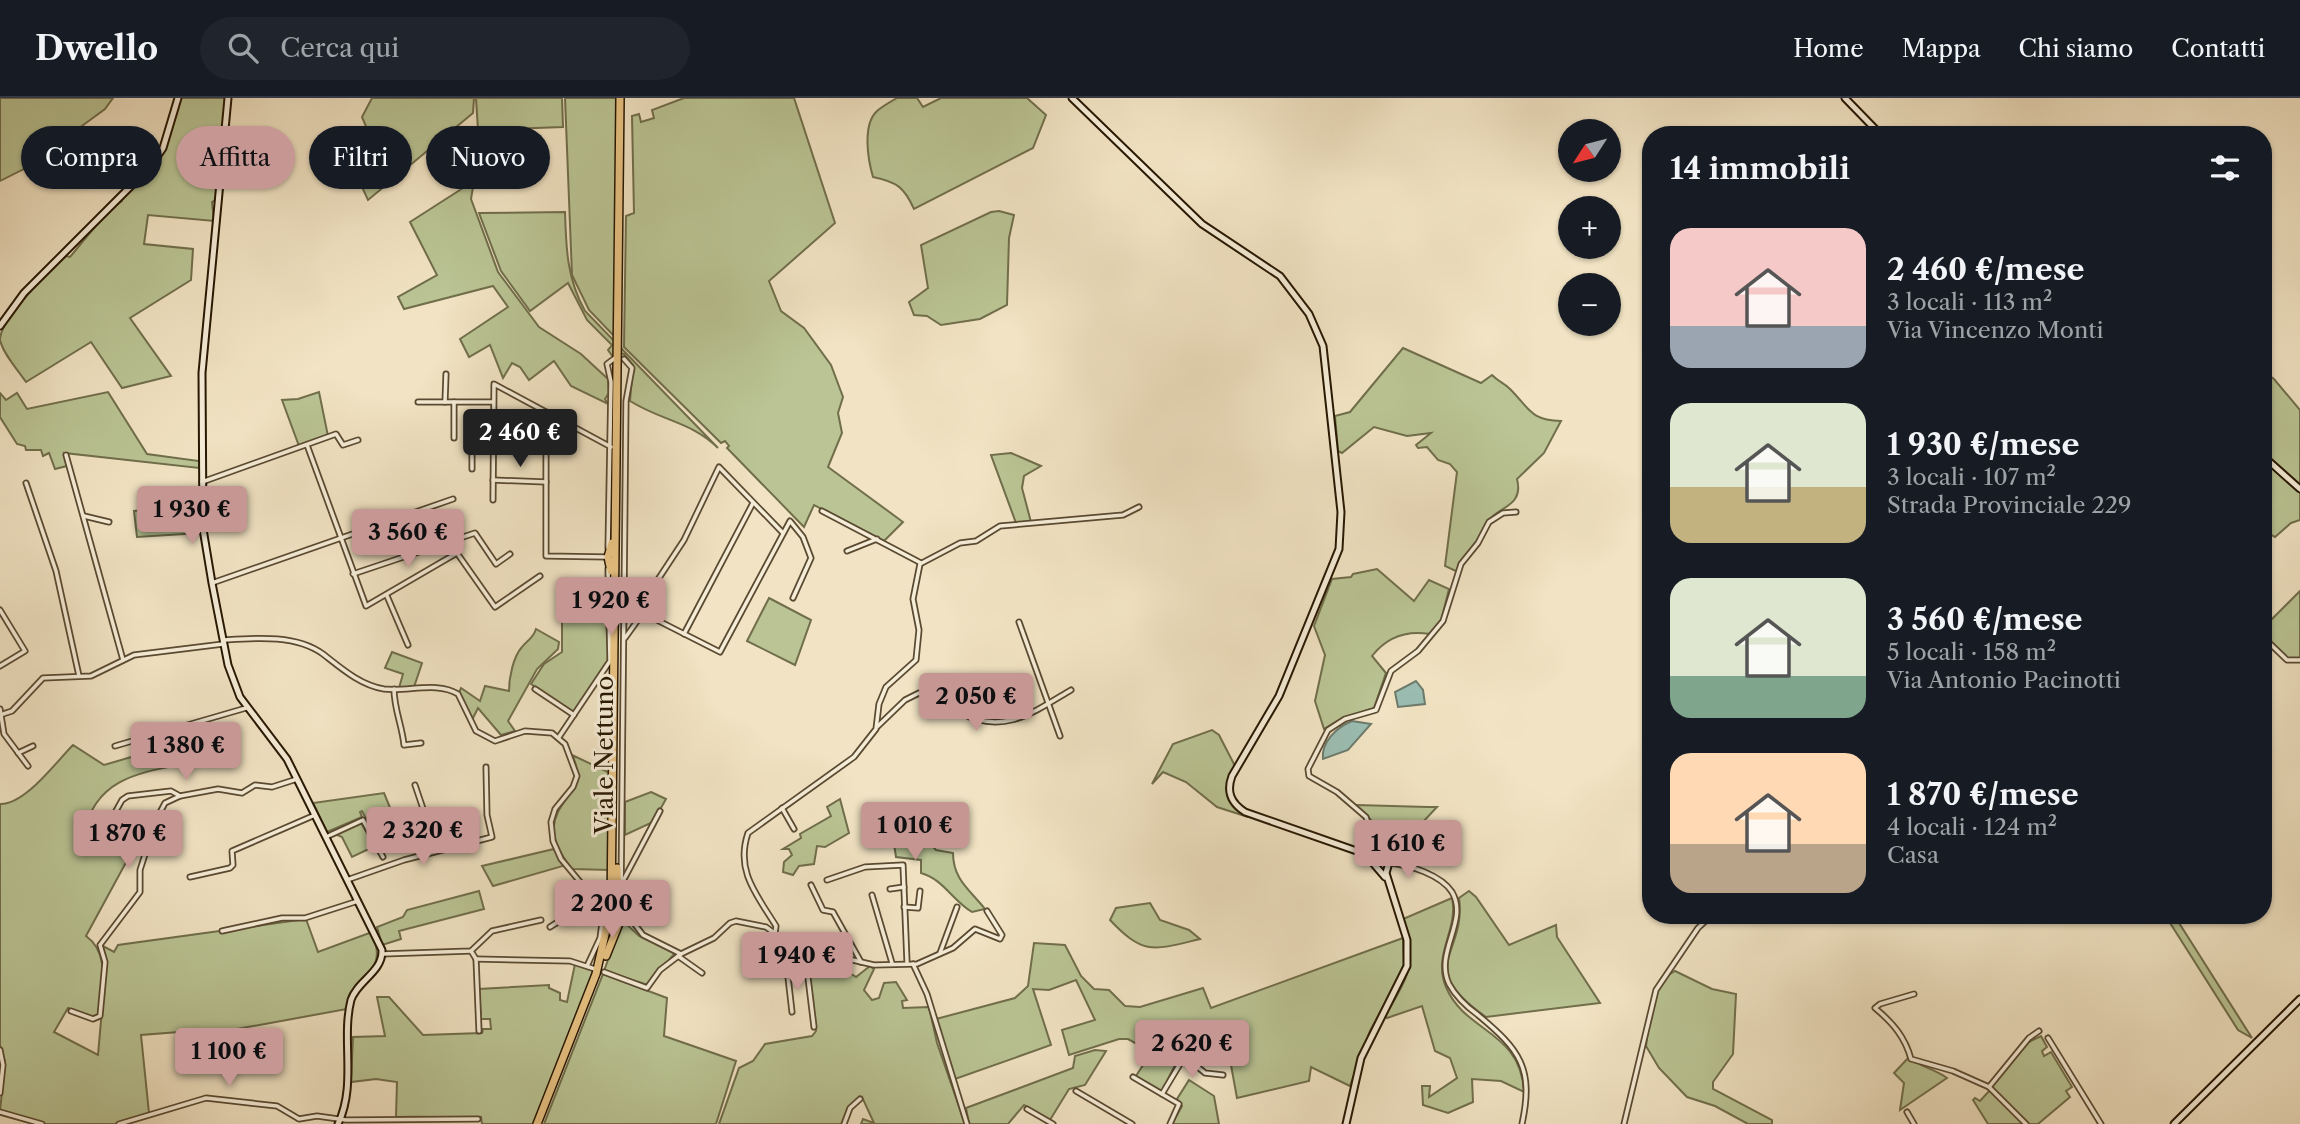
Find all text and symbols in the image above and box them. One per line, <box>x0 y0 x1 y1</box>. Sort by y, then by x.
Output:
search box <box>200 17 690 80</box>
text: Dwello <box>35 28 158 69</box>
icon: search <box>224 29 262 67</box>
text: Cerca qui <box>280 32 399 64</box>
text: Home <box>1793 34 1864 63</box>
text: Mappa <box>1902 34 1981 63</box>
text: Chi siamo <box>2019 34 2133 63</box>
text: Contatti <box>2171 34 2265 63</box>
north arrow <box>1558 119 1620 182</box>
map controls <box>1558 119 1621 336</box>
chip: Compra <box>21 126 162 189</box>
chip: Affitta <box>176 126 295 189</box>
chip: Filtri <box>309 126 412 189</box>
chip: Nuovo <box>426 126 550 189</box>
icon: filters <box>2206 149 2244 187</box>
text: 14 immobili <box>1670 150 1850 187</box>
button: + <box>1558 196 1621 259</box>
text: 2 460 €/mese <box>1887 251 2085 288</box>
icon: home <box>1726 256 1810 340</box>
button: − <box>1558 273 1621 336</box>
text: 3 locali · 113 m² <box>1887 288 2052 316</box>
text: Via Vincenzo Monti <box>1887 316 2103 344</box>
pin: 2 460 € <box>455 410 585 469</box>
text: 2 460 € <box>479 418 561 446</box>
text: 1 930 €/mese <box>1887 426 2079 463</box>
icon: home <box>1726 431 1810 515</box>
text: 3 locali · 107 m² <box>1887 463 2056 491</box>
pin: 1 930 € <box>127 486 257 546</box>
text: Strada Provinciale 229 <box>1887 491 2131 519</box>
text: 1 930 € <box>153 495 231 523</box>
pin: 3 560 € <box>343 510 473 569</box>
text: 3 560 € <box>368 518 448 546</box>
pin: 1 920 € <box>546 578 676 637</box>
text: 1 920 € <box>572 586 650 614</box>
text: 3 560 €/mese <box>1887 601 2083 638</box>
icon: home <box>1726 606 1810 690</box>
text: 5 locali · 158 m² <box>1887 638 2056 666</box>
text: Via Antonio Pacinotti <box>1887 666 2121 694</box>
pin: 2 050 € <box>911 674 1041 733</box>
street label: Viale Nettuno <box>590 676 619 835</box>
text: 2 050 € <box>935 682 1017 710</box>
pin: 1 380 € <box>121 722 251 782</box>
text: 1 380 € <box>147 731 225 759</box>
text: 1 870 €/mese <box>1887 776 2079 813</box>
icon: home <box>1726 781 1810 865</box>
pin: 1 010 € <box>850 802 980 862</box>
pin: 2 320 € <box>358 808 488 867</box>
pin: 1 870 € <box>63 810 193 870</box>
text: 1 010 € <box>877 811 953 839</box>
text: 4 locali · 124 m² <box>1887 813 2057 841</box>
text: 2 320 € <box>383 816 463 844</box>
text: 1 870 € <box>89 819 167 847</box>
pin: 1 610 € <box>1343 820 1473 880</box>
text: 1 610 € <box>1370 829 1446 857</box>
text: Casa <box>1887 841 1939 869</box>
pin: 2 200 € <box>547 880 677 940</box>
text: 2 200 € <box>571 889 653 917</box>
pin: 1 940 € <box>732 932 862 992</box>
text: 1 940 € <box>758 941 836 969</box>
pin: 2 620 € <box>1127 1020 1257 1080</box>
pin: 1 100 € <box>164 1028 294 1088</box>
text: 2 620 € <box>1151 1029 1233 1057</box>
text: 1 100 € <box>191 1037 267 1065</box>

